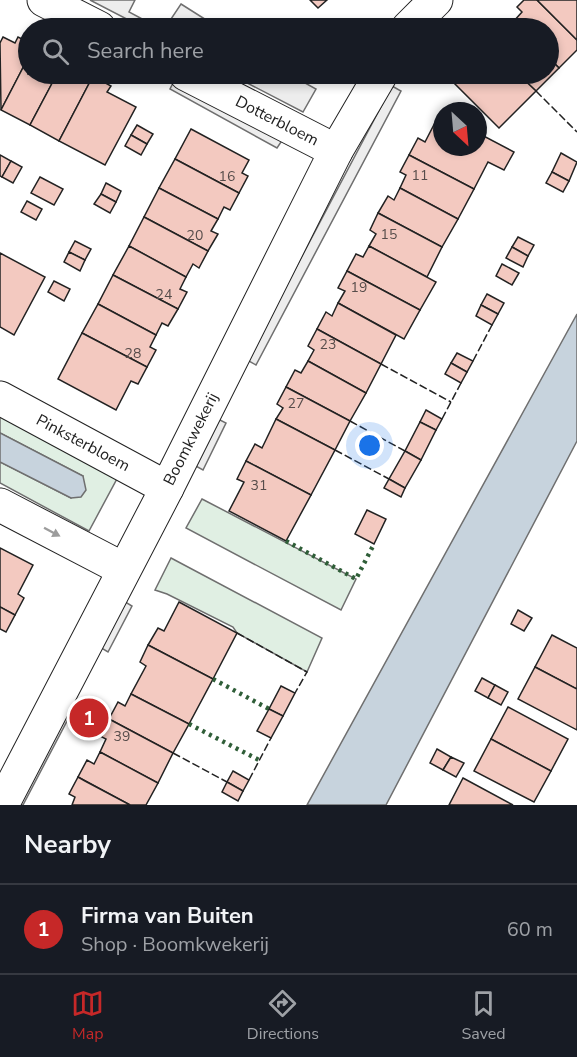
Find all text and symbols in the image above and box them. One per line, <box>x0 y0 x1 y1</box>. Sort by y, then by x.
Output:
search box <box>18 18 559 84</box>
icon: search <box>39 35 72 68</box>
text: Search here <box>87 36 204 66</box>
street label: Dotterbloem <box>231 91 323 151</box>
north arrow <box>433 102 487 156</box>
house number: 11 <box>412 166 428 185</box>
house number: 16 <box>219 167 235 186</box>
house number: 15 <box>381 225 397 244</box>
house number: 20 <box>187 226 203 245</box>
house number: 19 <box>351 278 367 297</box>
house number: 24 <box>156 285 172 304</box>
house number: 23 <box>320 335 336 354</box>
house number: 28 <box>125 344 141 363</box>
street label: Boomkwekerij <box>158 389 224 489</box>
house number: 27 <box>288 394 304 413</box>
street label: Pinksterbloem <box>32 409 134 477</box>
your location <box>355 431 384 460</box>
house number: 31 <box>251 476 267 495</box>
one-way arrow <box>43 527 60 537</box>
pin: 1 <box>70 696 109 740</box>
house number: 39 <box>114 727 130 746</box>
text: Nearby <box>24 827 111 862</box>
text: Firma van Buiten <box>81 901 254 931</box>
text: 1 <box>38 916 50 943</box>
text: 60 m <box>507 916 553 943</box>
text: Shop · Boomkwekerij <box>81 931 269 958</box>
tab: Map <box>71 987 104 1045</box>
tab: Directions <box>247 987 319 1045</box>
tab: Saved <box>462 987 506 1045</box>

